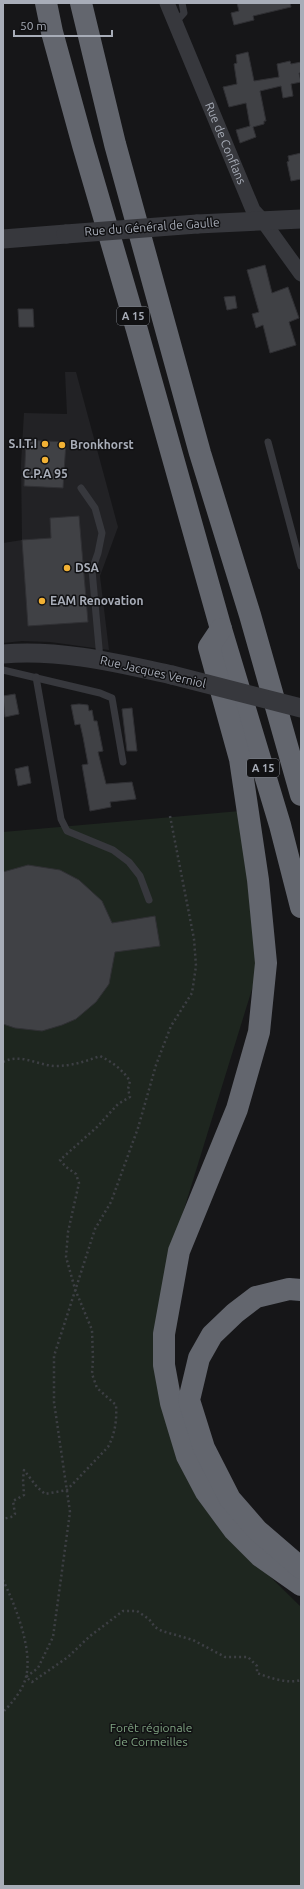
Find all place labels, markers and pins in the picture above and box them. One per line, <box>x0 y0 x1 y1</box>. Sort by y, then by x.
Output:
place label: S.I.T.I <box>9 437 37 450</box>
place label: Bronkhorst <box>70 438 134 451</box>
marker: S.I.T.I <box>40 439 50 449</box>
marker: Bronkhorst <box>57 440 67 450</box>
marker: C.P.A 95 <box>40 455 50 465</box>
place label: C.P.A 95 <box>22 467 68 480</box>
place label: DSA <box>75 561 100 574</box>
marker: DSA <box>62 563 72 573</box>
place label: EAM Renovation <box>50 594 143 607</box>
marker: EAM Renovation <box>37 596 47 606</box>

